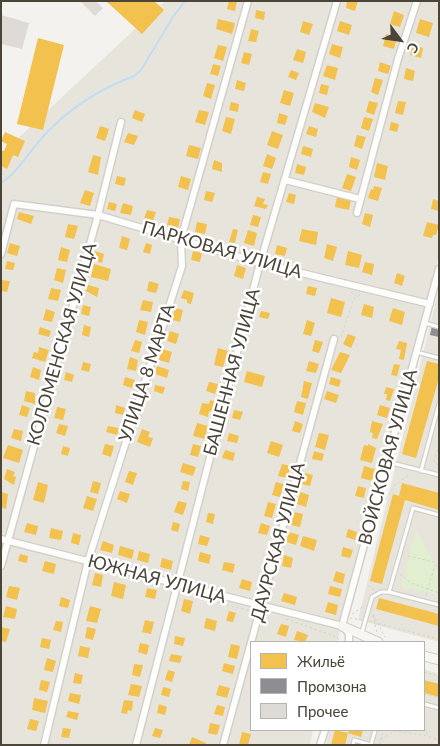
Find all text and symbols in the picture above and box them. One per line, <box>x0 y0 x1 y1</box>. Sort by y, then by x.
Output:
north arrow <box>375 15 425 65</box>
text: С <box>404 40 423 56</box>
street label: ПАРКОВАЯ УЛИЦА <box>139 217 305 283</box>
street label: КОЛОМЕНСКАЯ УЛИЦА <box>23 240 101 448</box>
street label: БАШЕННАЯ УЛИЦА <box>199 286 265 458</box>
street label: УЛИЦА 8 МАРТА <box>114 301 180 445</box>
street label: ВОЙСКОВАЯ УЛИЦА <box>354 367 422 547</box>
street label: ДАУРСКАЯ УЛИЦА <box>246 460 310 624</box>
street label: ЮЖНАЯ УЛИЦА <box>85 550 229 608</box>
legend <box>250 641 425 731</box>
text: Жильё <box>297 652 345 670</box>
text: Промзона <box>297 677 367 695</box>
text: Прочее <box>297 702 348 720</box>

